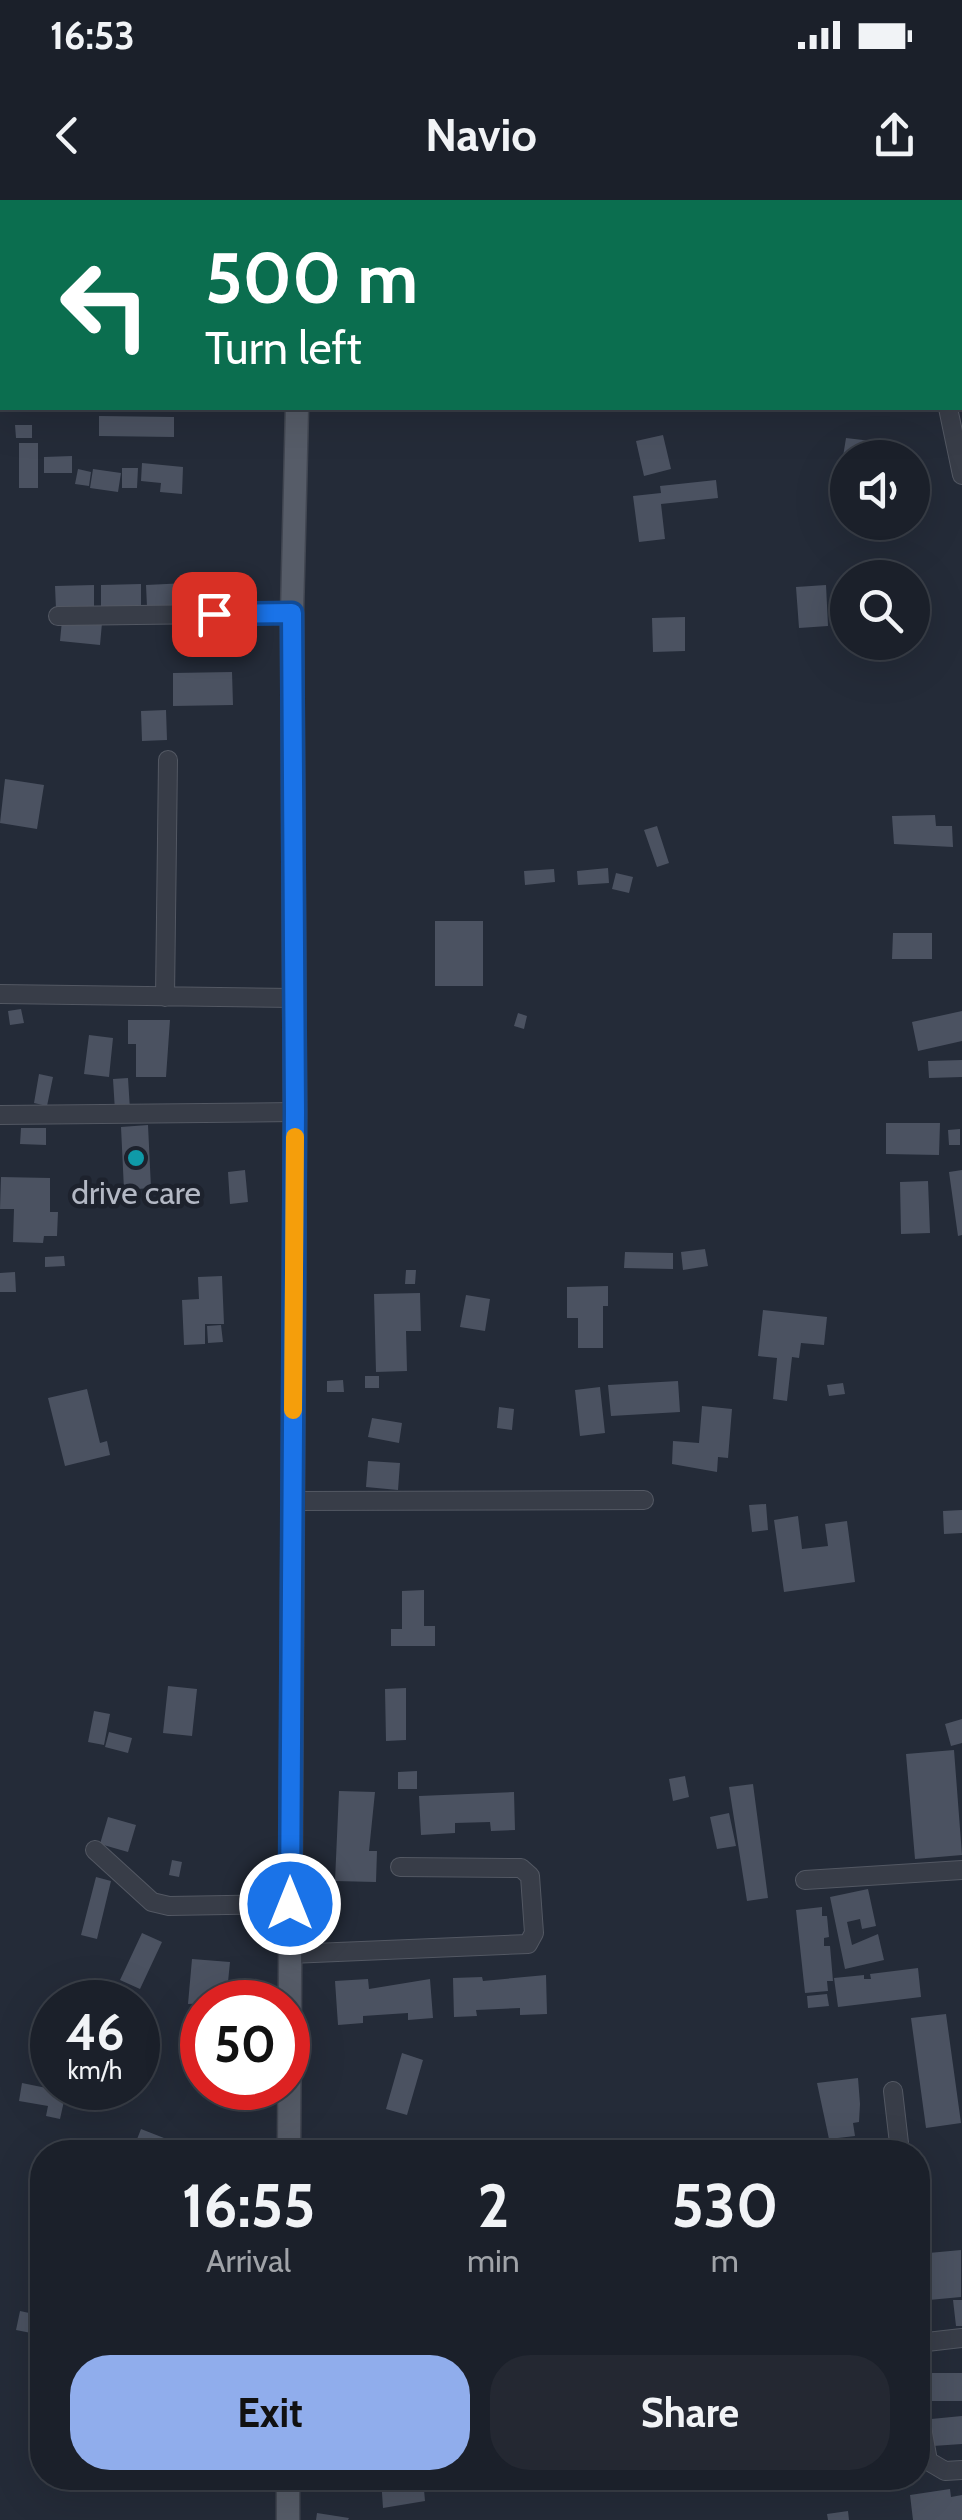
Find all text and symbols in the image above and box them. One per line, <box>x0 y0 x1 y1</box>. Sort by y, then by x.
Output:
text: 16:53 <box>50 12 135 59</box>
icon: back <box>40 108 95 163</box>
text: Navio <box>425 108 537 162</box>
icon: share <box>867 108 922 163</box>
text: 500 m <box>205 235 418 321</box>
icon: left <box>40 240 170 370</box>
text: Turn left <box>205 321 362 375</box>
map controls <box>830 440 930 660</box>
button: sound <box>830 440 930 540</box>
button: search <box>830 560 930 660</box>
pin <box>172 572 257 657</box>
icon: arrive <box>187 587 242 642</box>
marker: drive care <box>125 1147 147 1169</box>
place label: drive care <box>71 1173 201 1212</box>
position arrow <box>238 1852 342 1956</box>
speed limit sign: 50 <box>180 1980 310 2110</box>
text: 46 <box>65 2002 125 2063</box>
text: km/h <box>68 2055 122 2085</box>
text: 16:55 <box>182 2169 315 2242</box>
text: 2 <box>477 2169 509 2242</box>
text: 530 <box>671 2169 778 2242</box>
text: Arrival <box>206 2241 291 2280</box>
text: min <box>467 2241 520 2280</box>
text: m <box>711 2241 739 2280</box>
button: Exit <box>70 2355 470 2470</box>
button: Share <box>490 2355 890 2470</box>

